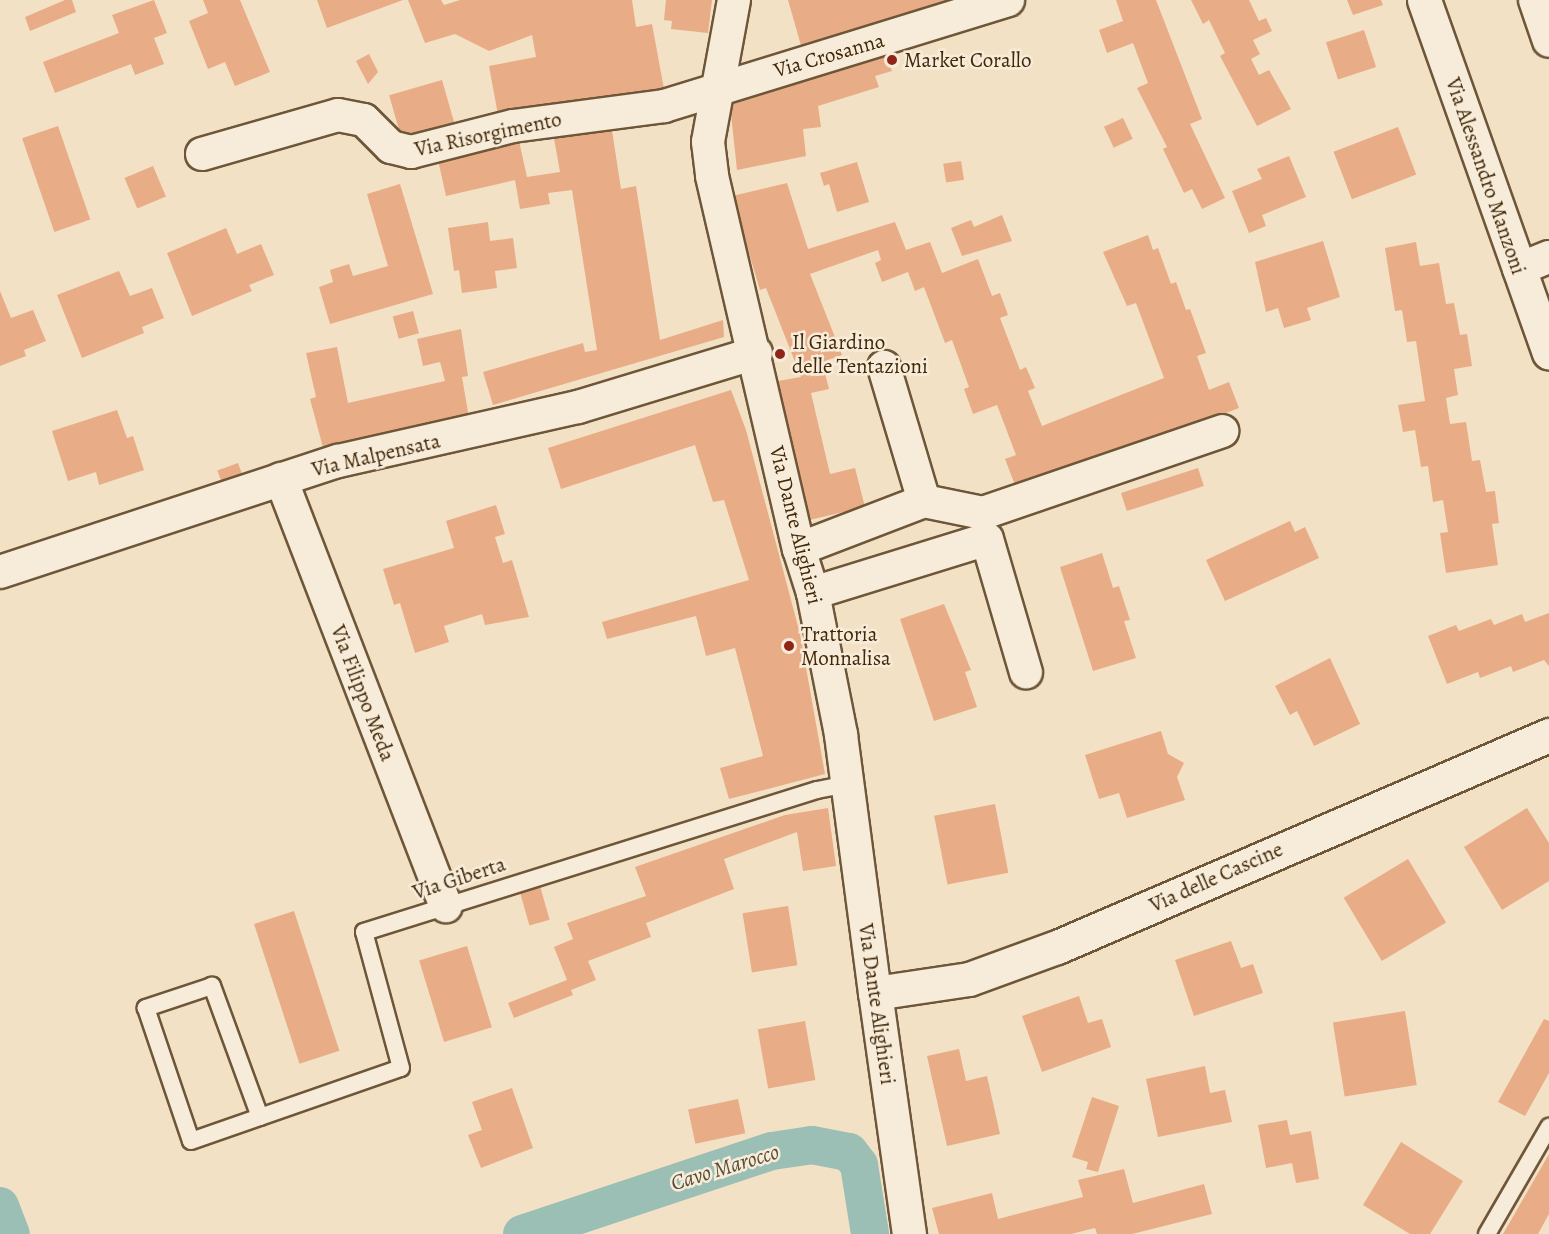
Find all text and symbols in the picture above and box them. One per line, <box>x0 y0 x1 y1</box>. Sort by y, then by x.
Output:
street label: Via Crosanna <box>771 27 887 83</box>
place label: Market Corallo <box>904 47 1031 73</box>
marker: Market Corallo <box>885 53 899 67</box>
street label: Via Alessandro Manzoni <box>1440 74 1532 278</box>
street label: Via Risorgimento <box>412 106 564 162</box>
place label: Il Giardino delle Tentazioni <box>792 329 928 379</box>
marker: Il Giardino delle Tentazioni <box>773 347 787 361</box>
street label: Via Malpensata <box>309 428 443 482</box>
street label: Via Dante Alighieri <box>764 443 828 607</box>
street label: Via Filippo Meda <box>325 621 401 765</box>
place label: Trattoria Monnalisa <box>801 621 891 671</box>
marker: Trattoria Monnalisa <box>782 639 796 653</box>
street label: Via delle Cascine <box>1145 836 1287 918</box>
street label: Via Giberta <box>409 851 509 905</box>
street label: Via Dante Alighieri <box>853 922 901 1086</box>
water label: Cavo Marocco <box>668 1139 782 1197</box>

